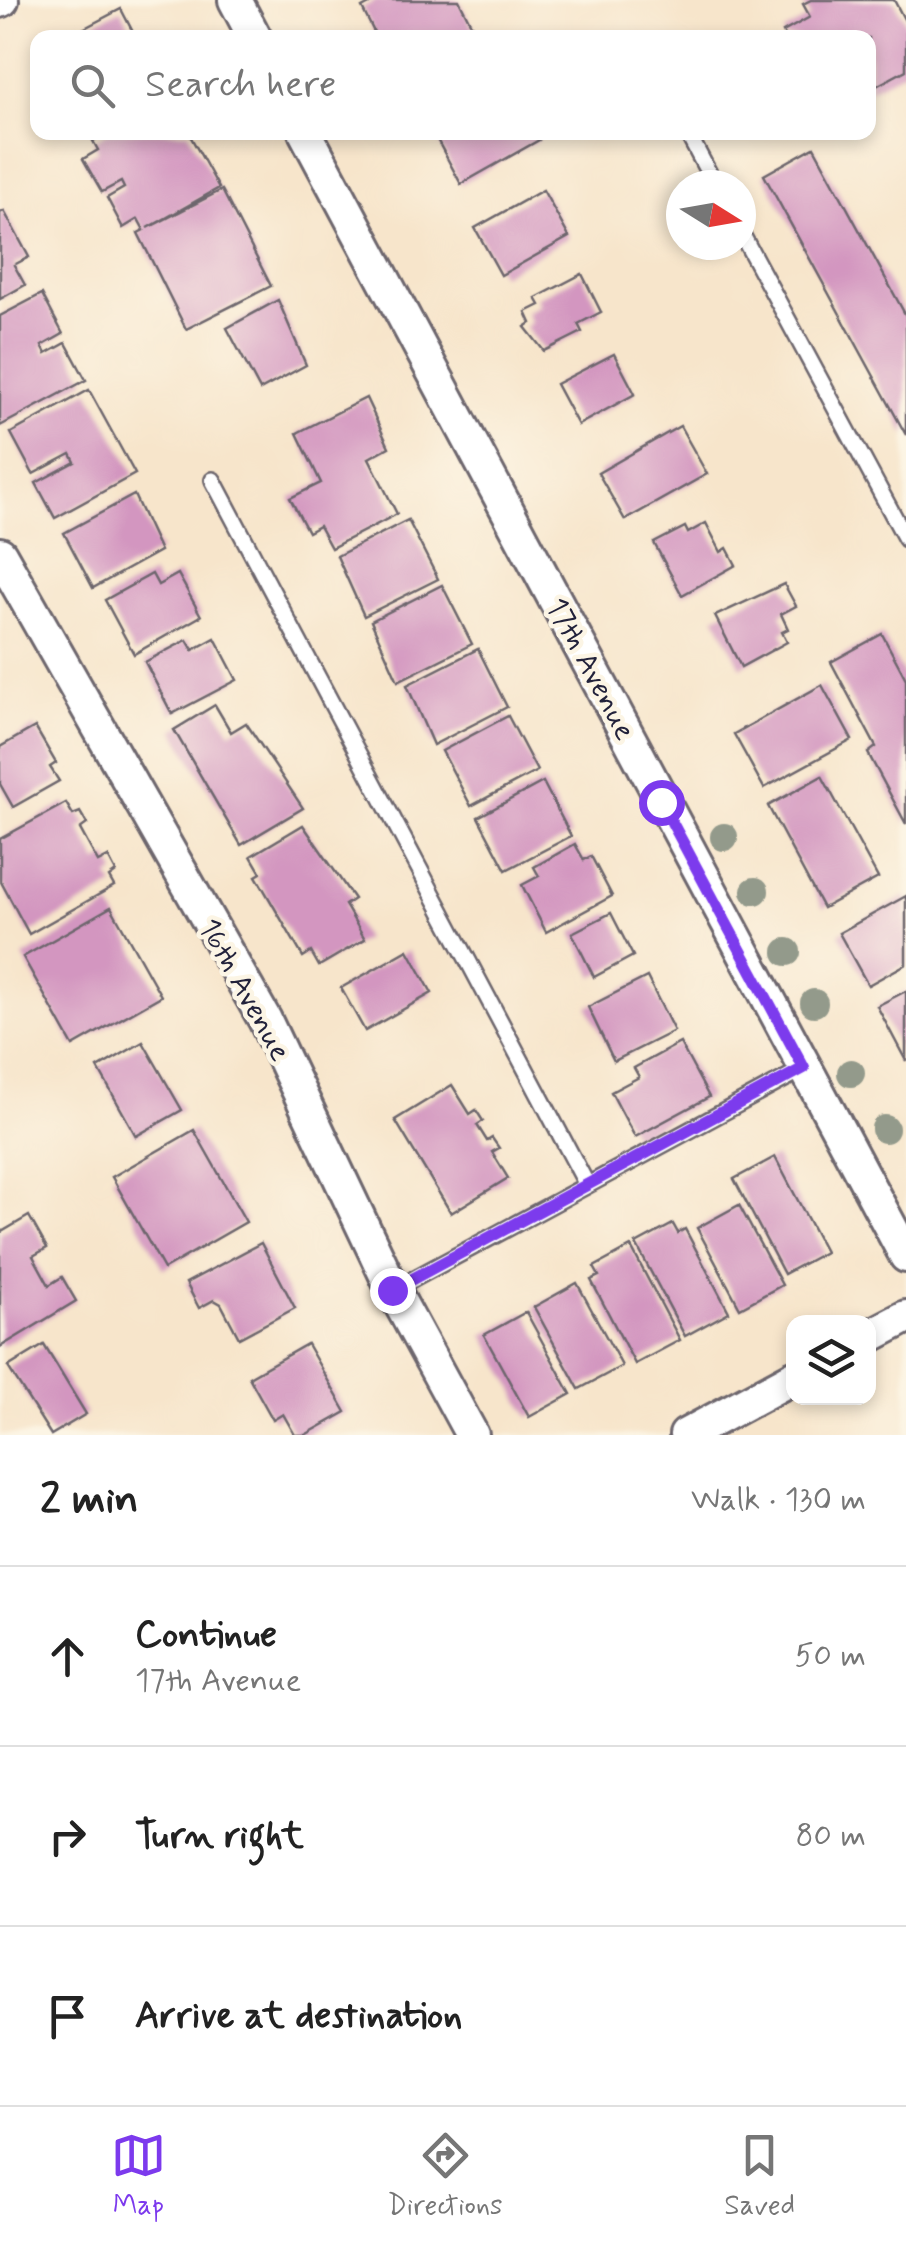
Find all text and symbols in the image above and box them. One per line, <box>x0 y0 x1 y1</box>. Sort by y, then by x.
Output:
search box <box>30 30 876 140</box>
icon: search <box>65 58 120 113</box>
text: Search here <box>145 61 336 110</box>
north arrow <box>666 170 756 260</box>
street label: 17th Avenue <box>536 591 644 747</box>
route start <box>639 780 685 826</box>
street label: 16th Avenue <box>189 912 299 1068</box>
route end <box>370 1268 416 1314</box>
map controls <box>786 1315 876 1405</box>
button: layers <box>786 1315 876 1405</box>
text: 2 min <box>40 1473 139 1528</box>
text: Walk · 130 m <box>691 1479 866 1521</box>
text: Continue <box>135 1611 277 1660</box>
icon: ahead <box>40 1629 95 1684</box>
text: 50 m <box>794 1635 866 1677</box>
text: 17th Avenue <box>135 1660 301 1702</box>
icon: right <box>40 1809 95 1864</box>
text: Turn right <box>135 1812 304 1861</box>
text: 80 m <box>796 1815 866 1857</box>
icon: arrive <box>40 1989 95 2044</box>
text: Arrive at destination <box>135 1992 462 2041</box>
tab: Map <box>111 2128 166 2225</box>
tab: Directions <box>388 2128 503 2225</box>
tab: Saved <box>724 2128 795 2225</box>

